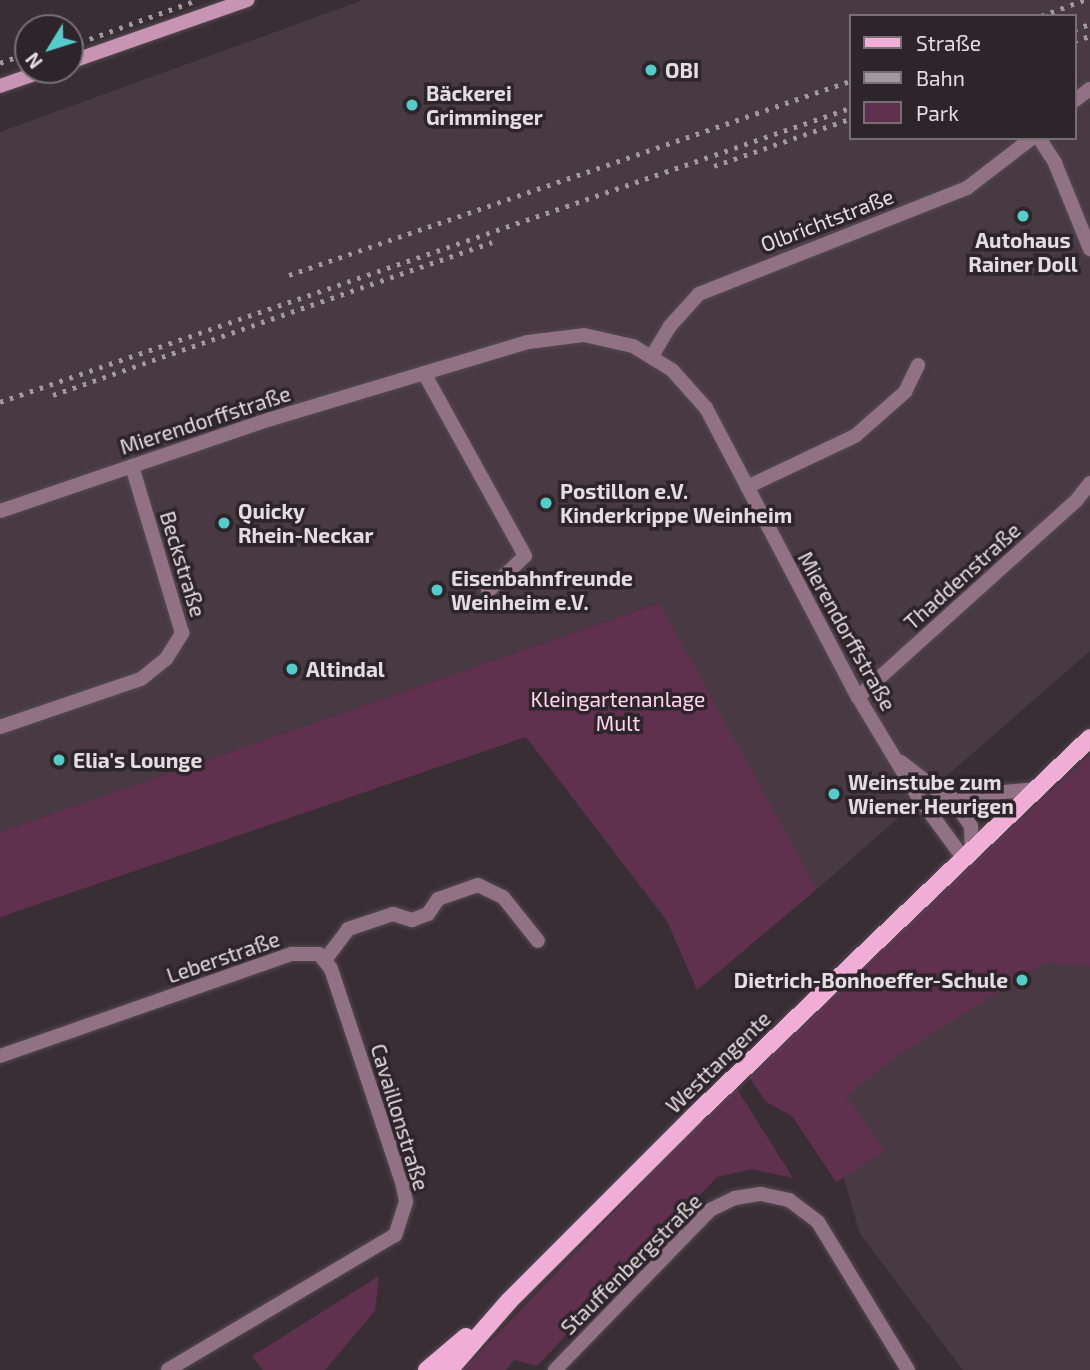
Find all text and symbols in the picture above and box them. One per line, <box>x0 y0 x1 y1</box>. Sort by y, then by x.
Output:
north arrow <box>14 14 84 84</box>
legend <box>848 14 1076 140</box>
text: Straße <box>916 30 981 55</box>
text: N <box>20 49 47 73</box>
place label: OBI <box>665 57 699 83</box>
marker: OBI <box>643 62 659 78</box>
text: Bahn <box>916 65 965 90</box>
place label: Bäckerei Grimminger <box>426 80 543 130</box>
marker: Bäckerei Grimminger <box>404 97 420 113</box>
text: Park <box>916 100 959 125</box>
street label: Olbrichtstraße <box>757 183 897 257</box>
marker: Autohaus Rainer Doll <box>1015 208 1031 224</box>
place label: Autohaus Rainer Doll <box>968 227 1078 277</box>
street label: Mierendorffstraße <box>117 381 293 459</box>
place label: Postillon e.V. Kinderkrippe Weinheim <box>560 478 792 528</box>
marker: Postillon e.V. Kinderkrippe Weinheim <box>538 495 554 511</box>
place label: Quicky Rhein-Neckar <box>238 498 374 548</box>
street label: Beckstraße <box>155 508 211 620</box>
marker: Quicky Rhein-Neckar <box>216 515 232 531</box>
street label: Thaddenstraße <box>899 517 1025 635</box>
street label: Mierendorffstraße <box>793 547 901 715</box>
place label: Eisenbahnfreunde Weinheim e.V. <box>451 565 633 615</box>
marker: Eisenbahnfreunde Weinheim e.V. <box>429 582 445 598</box>
place label: Altindal <box>306 656 385 682</box>
marker: Altindal <box>284 661 300 677</box>
park label: Kleingartenanlage Mult <box>531 686 705 736</box>
place label: Elia's Lounge <box>73 747 202 773</box>
marker: Elia's Lounge <box>51 752 67 768</box>
place label: Weinstube zum Wiener Heurigen <box>848 769 1014 819</box>
marker: Weinstube zum Wiener Heurigen <box>826 786 842 802</box>
street label: Leberstraße <box>163 926 283 988</box>
place label: Dietrich-Bonhoeffer-Schule <box>734 967 1008 993</box>
marker: Dietrich-Bonhoeffer-Schule <box>1014 972 1030 988</box>
street label: Westtangente <box>660 1006 776 1118</box>
street label: Cavaillonstraße <box>366 1041 434 1193</box>
street label: Stauffenbergstraße <box>555 1188 707 1340</box>

